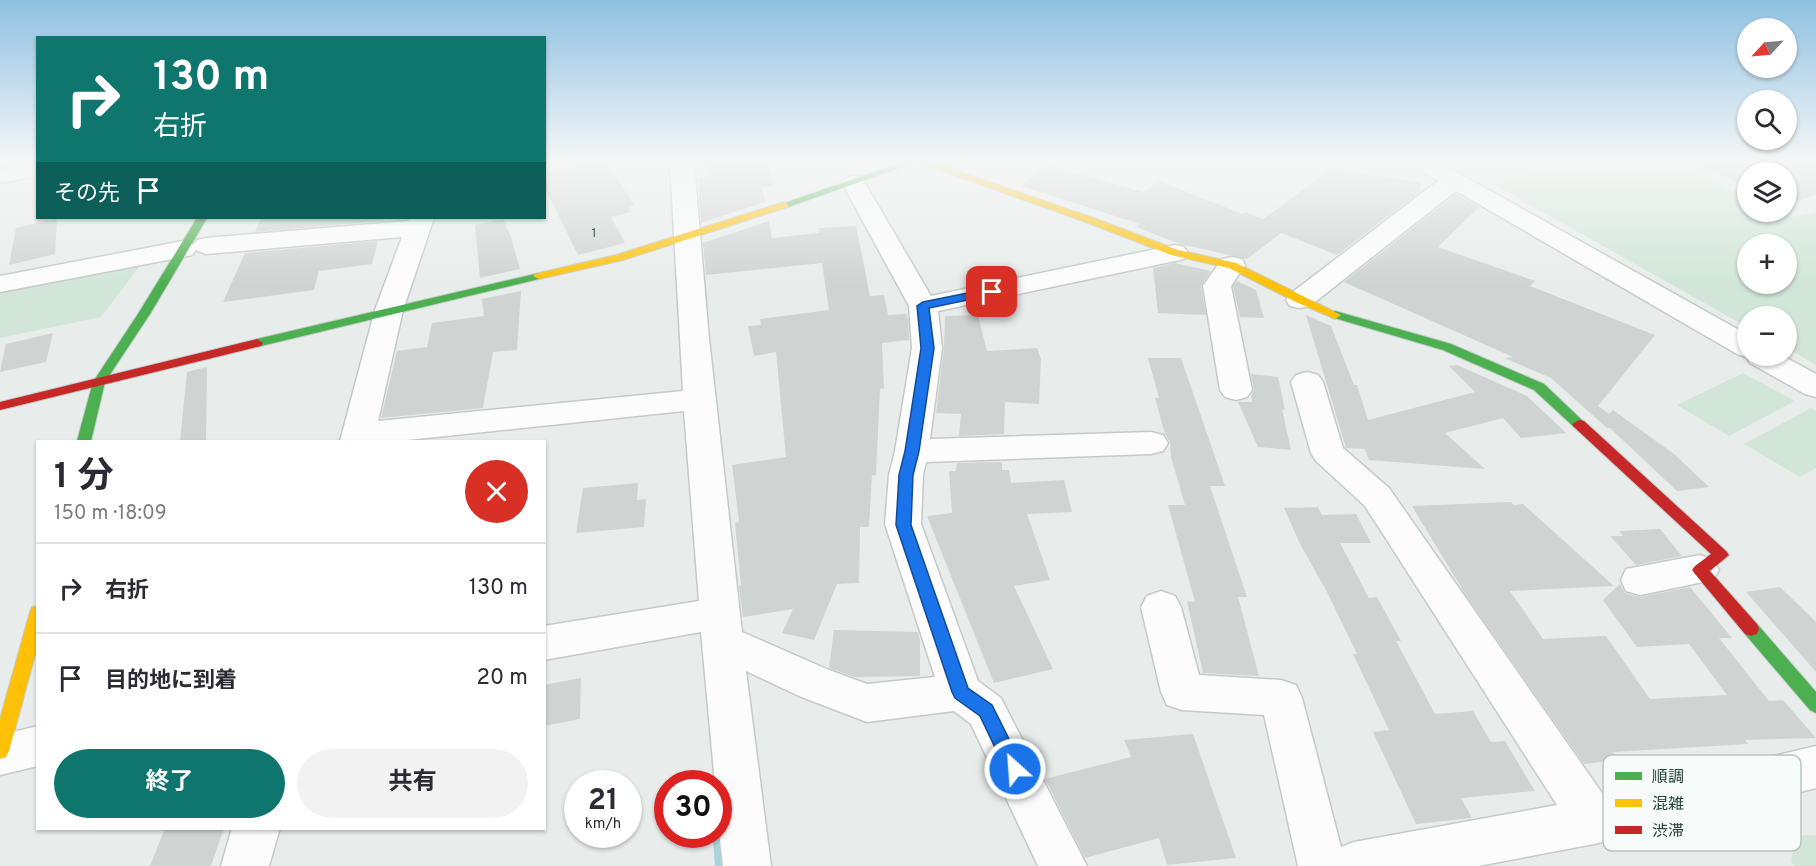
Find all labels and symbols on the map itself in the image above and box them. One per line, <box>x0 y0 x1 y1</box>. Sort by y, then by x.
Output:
north arrow <box>1737 18 1797 78</box>
house number: 1 <box>591 225 597 242</box>
pin <box>966 266 1017 317</box>
position arrow <box>983 737 1047 801</box>
legend <box>1603 755 1801 851</box>
text: 順調 <box>1652 768 1684 788</box>
speed limit sign: 30 <box>654 770 732 848</box>
text: 混雑 <box>1652 795 1684 815</box>
text: 渋滞 <box>1652 822 1684 842</box>

